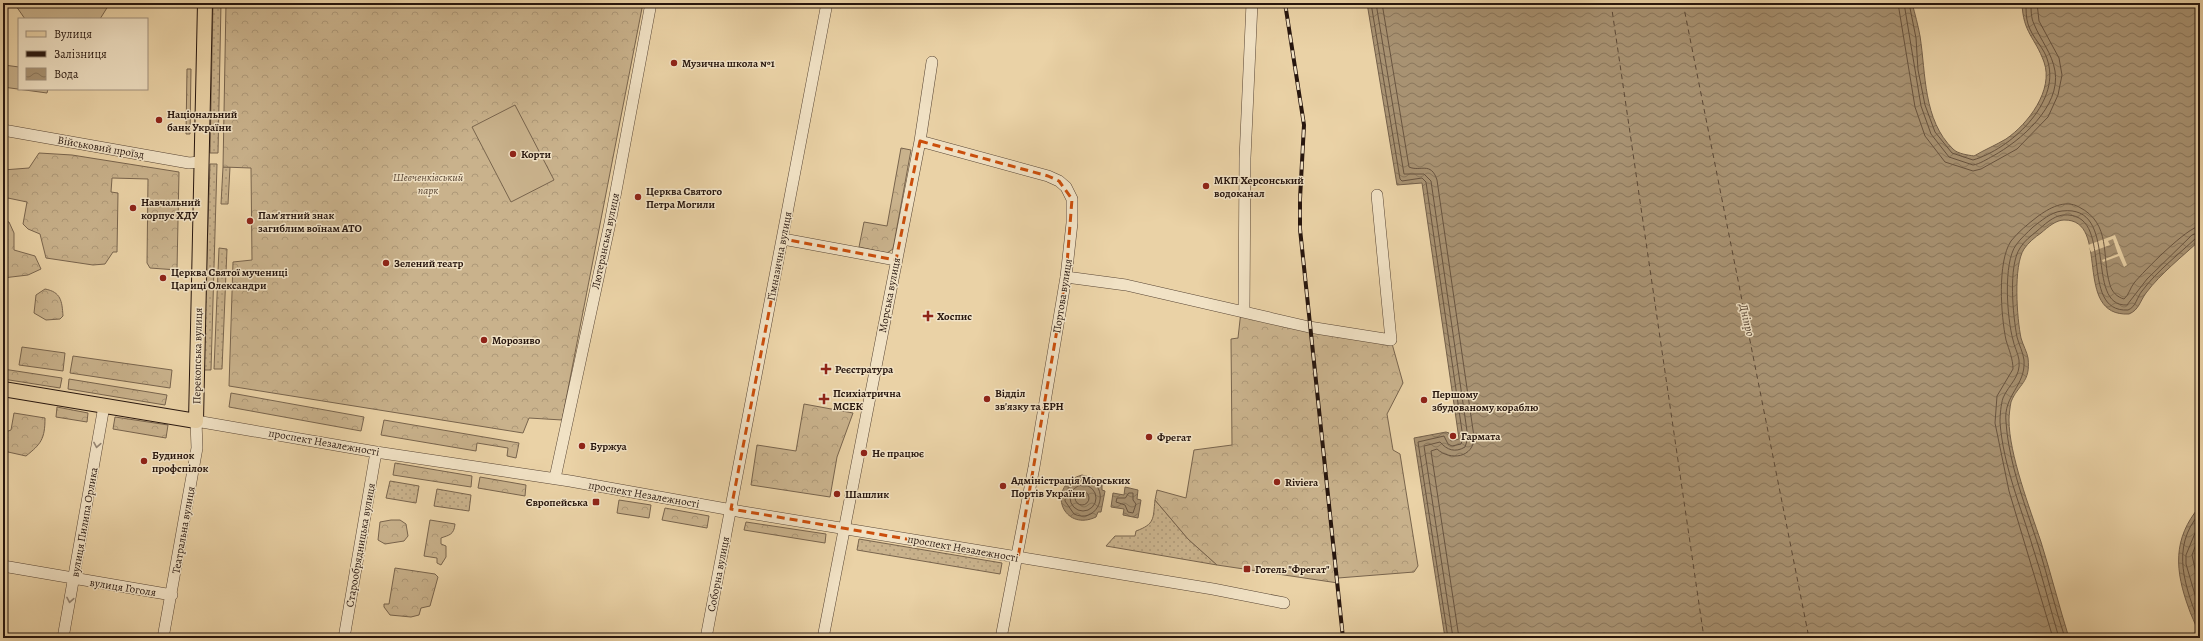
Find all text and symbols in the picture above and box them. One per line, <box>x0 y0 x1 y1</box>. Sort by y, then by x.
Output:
legend <box>18 18 148 90</box>
text: Вулиця <box>54 26 92 42</box>
text: Залізниця <box>54 46 107 62</box>
place label: Музична школа №1 <box>682 56 775 71</box>
marker: Музична школа №1 <box>669 58 679 68</box>
text: Вода <box>54 66 79 82</box>
place label: Національний банк України <box>167 107 238 135</box>
marker: Національний банк України <box>154 115 164 125</box>
street label: Військовий проїзд <box>56 132 146 163</box>
place label: Корти <box>521 147 551 162</box>
marker: Корти <box>508 149 518 159</box>
park label: Шевченківський парк <box>393 170 464 198</box>
place label: МКП Херсонський водоканал <box>1214 173 1304 201</box>
marker: МКП Херсонський водоканал <box>1201 181 1211 191</box>
place label: Церква Святого Петра Могили <box>646 184 722 212</box>
street label: Лютеранська вулиця <box>588 192 623 291</box>
marker: Церква Святого Петра Могили <box>633 192 643 202</box>
place label: Навчальний корпус ХДУ <box>141 195 201 223</box>
marker: Навчальний корпус ХДУ <box>128 203 138 213</box>
place label: Пам'ятний знак загиблим воїнам АТО <box>258 208 362 236</box>
street label: Гімназична вулиця <box>763 210 795 302</box>
marker: Пам'ятний знак загиблим воїнам АТО <box>245 216 255 226</box>
place label: Зелений театр <box>394 256 464 271</box>
street label: Морська вулиця <box>875 256 904 334</box>
marker: Зелений театр <box>381 258 391 268</box>
street label: Портова вулиця <box>1049 258 1076 334</box>
place label: Церква Святої мучениці Цариці Олександри <box>171 265 288 293</box>
marker: Церква Святої мучениці Цариці Олександри <box>158 273 168 283</box>
water label: Дніпро <box>1735 301 1759 338</box>
street label: Перекопська вулиця <box>189 308 206 404</box>
place label: Хоспис <box>937 309 972 324</box>
marker: Хоспис <box>922 310 934 322</box>
place label: Морозиво <box>492 333 541 348</box>
marker: Морозиво <box>479 335 489 345</box>
place label: Реєстратура <box>835 362 894 377</box>
marker: Реєстратура <box>820 363 832 375</box>
place label: Психіатрична МСЕК <box>833 386 902 414</box>
place label: Відділ зв'язку та ЕРН <box>995 386 1064 414</box>
place label: Першому збудованому кораблю <box>1432 387 1539 415</box>
marker: Психіатрична МСЕК <box>818 393 830 405</box>
marker: Відділ зв'язку та ЕРН <box>982 394 992 404</box>
marker: Першому збудованому кораблю <box>1419 395 1429 405</box>
street label: проспект Незалежності <box>267 425 381 460</box>
place label: Гармата <box>1461 429 1501 444</box>
place label: Фрегат <box>1157 430 1191 445</box>
marker: Гармата <box>1448 431 1458 441</box>
marker: Фрегат <box>1144 432 1154 442</box>
place label: Буржуа <box>590 439 628 454</box>
marker: Буржуа <box>577 441 587 451</box>
one-way arrow <box>93 442 102 448</box>
place label: Не працює <box>872 446 924 461</box>
place label: Будинок профспілок <box>152 448 208 476</box>
marker: Не працює <box>859 448 869 458</box>
marker: Будинок профспілок <box>139 456 149 466</box>
street label: вулиця Пилипа Орлика <box>67 465 102 578</box>
place label: Адміністрація Морських Портів України <box>1010 473 1130 501</box>
place label: Riviera <box>1285 475 1319 490</box>
street label: проспект Незалежності <box>587 477 701 512</box>
marker: Riviera <box>1272 477 1282 487</box>
marker: Адміністрація Морських Портів України <box>998 481 1008 491</box>
street label: Старообрядницька вулиця <box>342 482 379 608</box>
street label: Театральна вулиця <box>168 485 199 575</box>
place label: Шашлик <box>845 487 889 502</box>
marker: Шашлик <box>832 489 842 499</box>
place label: Європейська <box>526 495 589 510</box>
marker: Європейська <box>591 497 601 507</box>
street label: проспект Незалежності <box>906 531 1020 566</box>
street label: Соборна вулиця <box>704 535 733 613</box>
place label: Готель "Фрегат" <box>1255 562 1330 577</box>
marker: Готель "Фрегат" <box>1242 564 1252 574</box>
street label: вулиця Гоголя <box>89 575 157 600</box>
one-way arrow <box>66 597 75 603</box>

